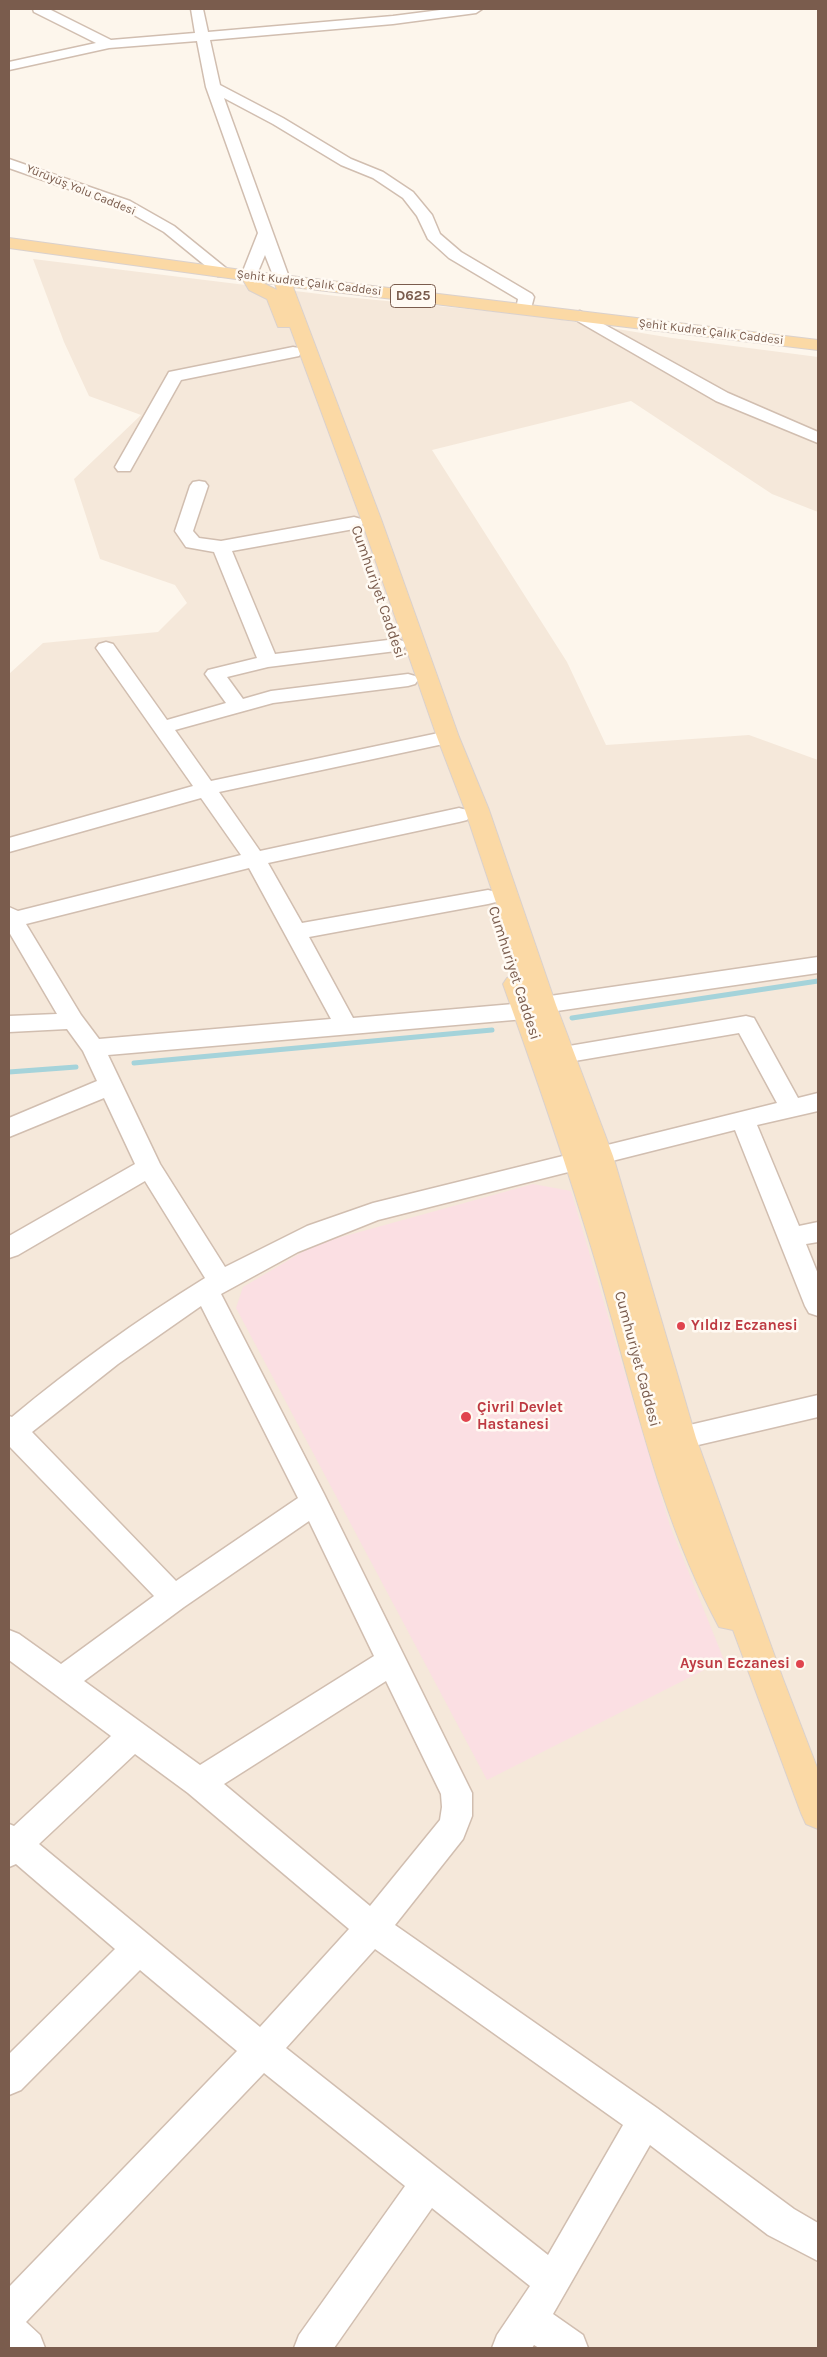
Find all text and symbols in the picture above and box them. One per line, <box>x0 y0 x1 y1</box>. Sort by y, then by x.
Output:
street label: Yürüyüş Yolu Caddesi <box>24 161 138 219</box>
street label: Şehit Kudret Çalık Caddesi <box>236 267 382 299</box>
road number: D625 <box>390 284 436 308</box>
street label: Şehit Kudret Çalık Caddesi <box>638 316 784 348</box>
street label: Cumhuriyet Caddesi <box>347 523 409 661</box>
street label: Cumhuriyet Caddesi <box>484 904 544 1042</box>
street label: Cumhuriyet Caddesi <box>610 1289 664 1429</box>
place label: Yıldız Eczanesi <box>691 1317 798 1335</box>
marker: Yıldız Eczanesi <box>675 1320 687 1332</box>
place label: Çivril Devlet Hastanesi <box>477 1399 563 1434</box>
marker: Çivril Devlet Hastanesi <box>459 1410 473 1424</box>
place label: Aysun Eczanesi <box>680 1655 790 1673</box>
marker: Aysun Eczanesi <box>794 1658 806 1670</box>

